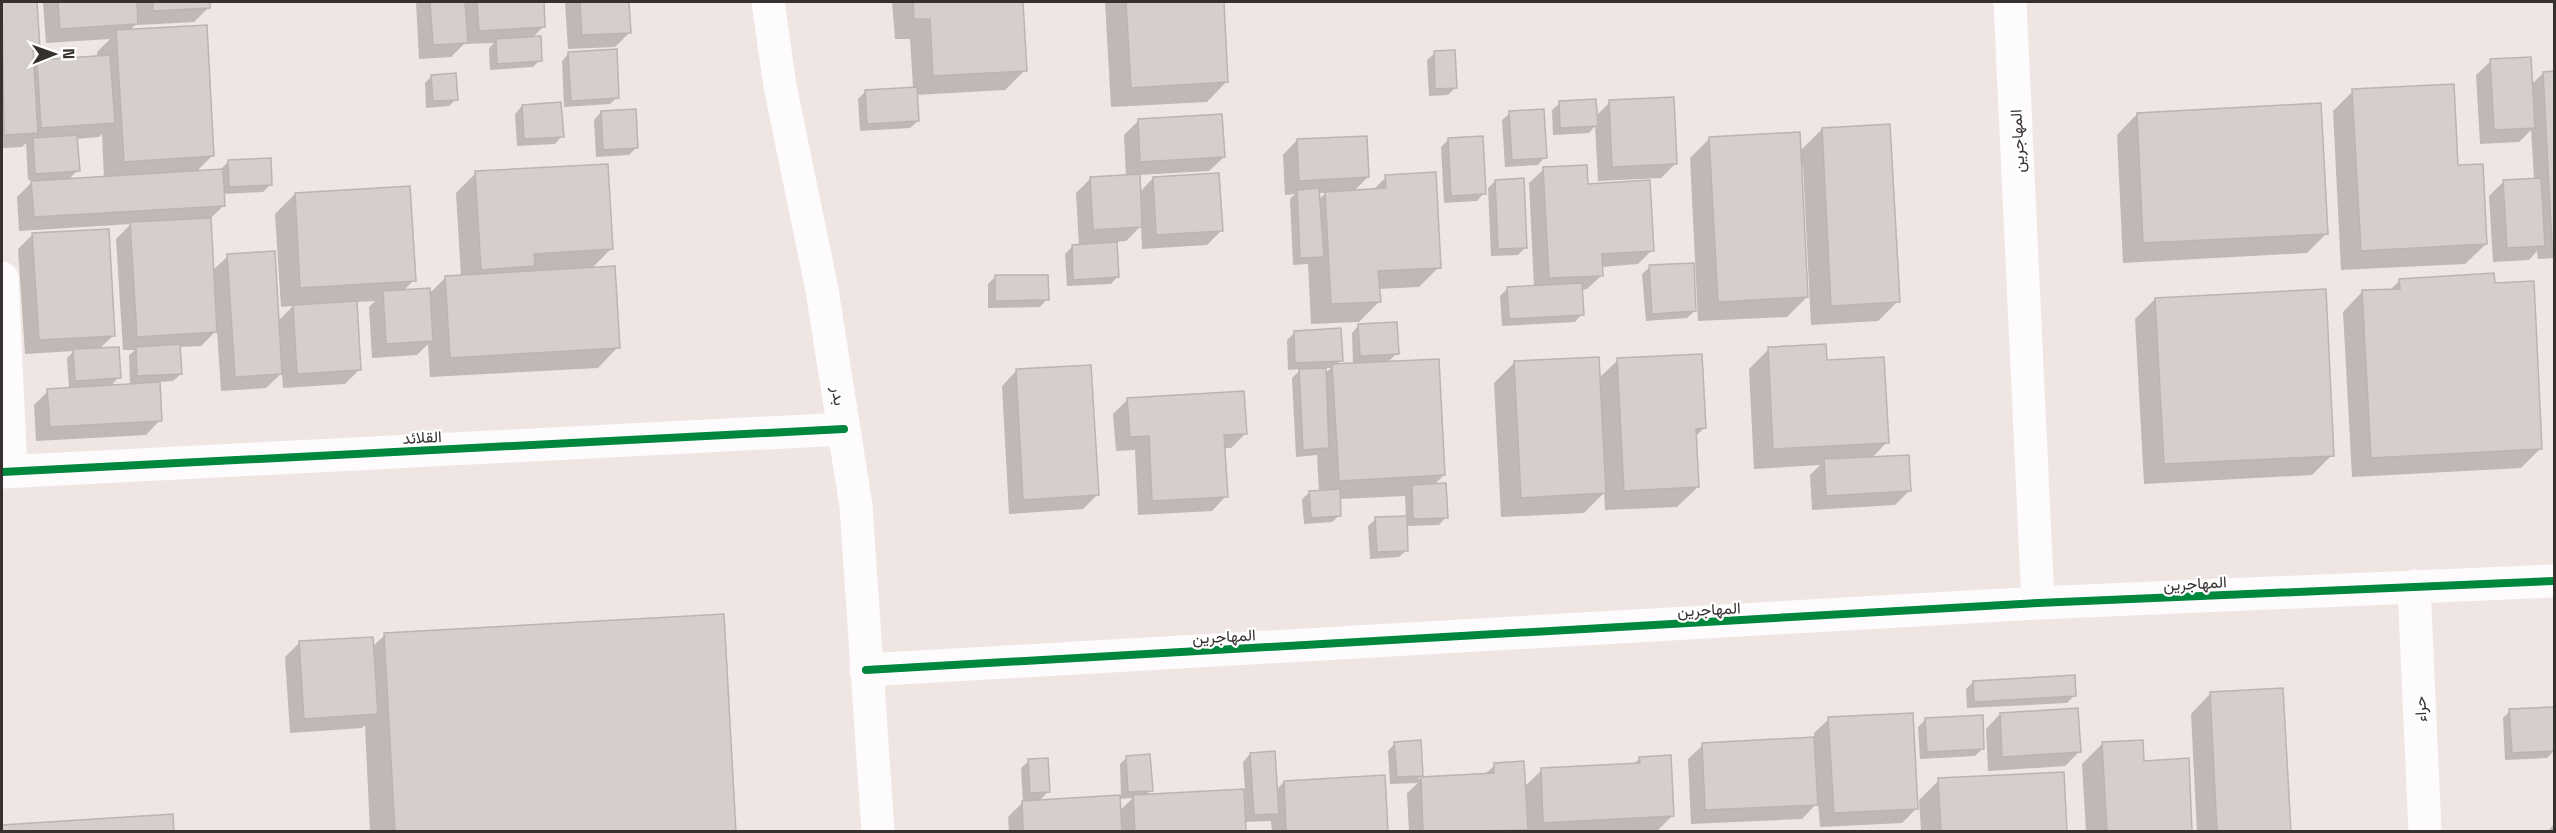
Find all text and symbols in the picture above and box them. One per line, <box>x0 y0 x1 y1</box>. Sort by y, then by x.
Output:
north arrow <box>24 24 84 84</box>
text: N <box>58 48 79 59</box>
street label: المهاجرين <box>2005 109 2030 173</box>
street label: بدر <box>827 384 850 407</box>
street label: القلائد <box>402 426 442 449</box>
street label: المهاجرين <box>2163 571 2227 596</box>
street label: المهاجرين <box>1677 597 1741 622</box>
street label: المهاجرين <box>1192 624 1256 649</box>
street label: حراء <box>2409 695 2432 723</box>

